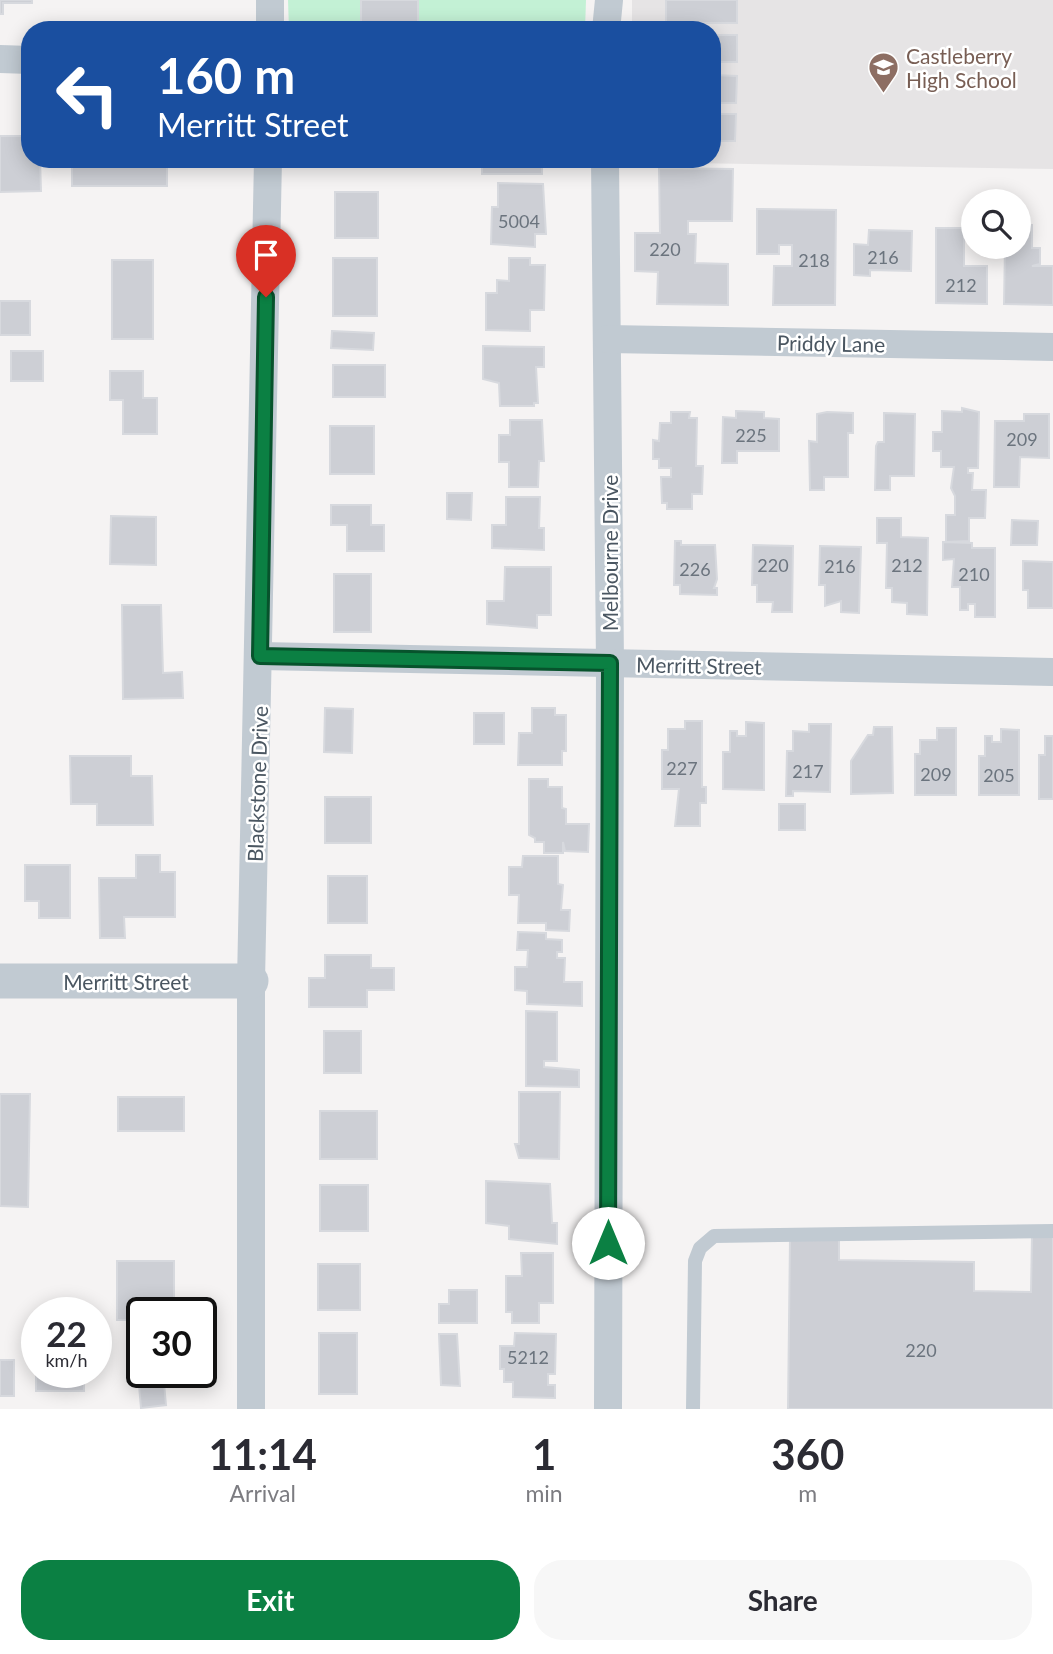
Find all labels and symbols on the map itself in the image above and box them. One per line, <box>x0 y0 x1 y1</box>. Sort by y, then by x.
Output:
place label: Castleberry High School <box>906 43 1017 92</box>
school or university icon: Castleberry High School <box>866 50 900 94</box>
house number: 5004 <box>498 210 540 232</box>
pin <box>236 225 296 297</box>
house number: 220 <box>649 238 681 260</box>
house number: 216 <box>867 246 899 268</box>
house number: 218 <box>798 249 830 271</box>
house number: 212 <box>945 274 977 296</box>
street label: Priddy Lane <box>777 330 885 356</box>
house number: 225 <box>735 424 767 446</box>
house number: 209 <box>1006 428 1038 450</box>
street label: Melbourne Drive <box>597 475 622 631</box>
house number: 220 <box>757 554 789 576</box>
house number: 212 <box>891 554 923 576</box>
house number: 216 <box>824 555 856 577</box>
house number: 226 <box>679 558 711 580</box>
house number: 210 <box>958 563 990 585</box>
street label: Merritt Street <box>636 651 762 679</box>
street label: Blackstone Drive <box>242 706 272 862</box>
house number: 227 <box>666 757 698 779</box>
house number: 217 <box>792 760 824 782</box>
house number: 209 <box>920 763 952 785</box>
house number: 205 <box>983 764 1015 786</box>
street label: Merritt Street <box>63 969 189 994</box>
position arrow <box>571 1206 645 1280</box>
speed limit sign: 30 <box>126 1297 217 1388</box>
house number: 220 <box>905 1339 937 1361</box>
house number: 5212 <box>507 1346 549 1368</box>

